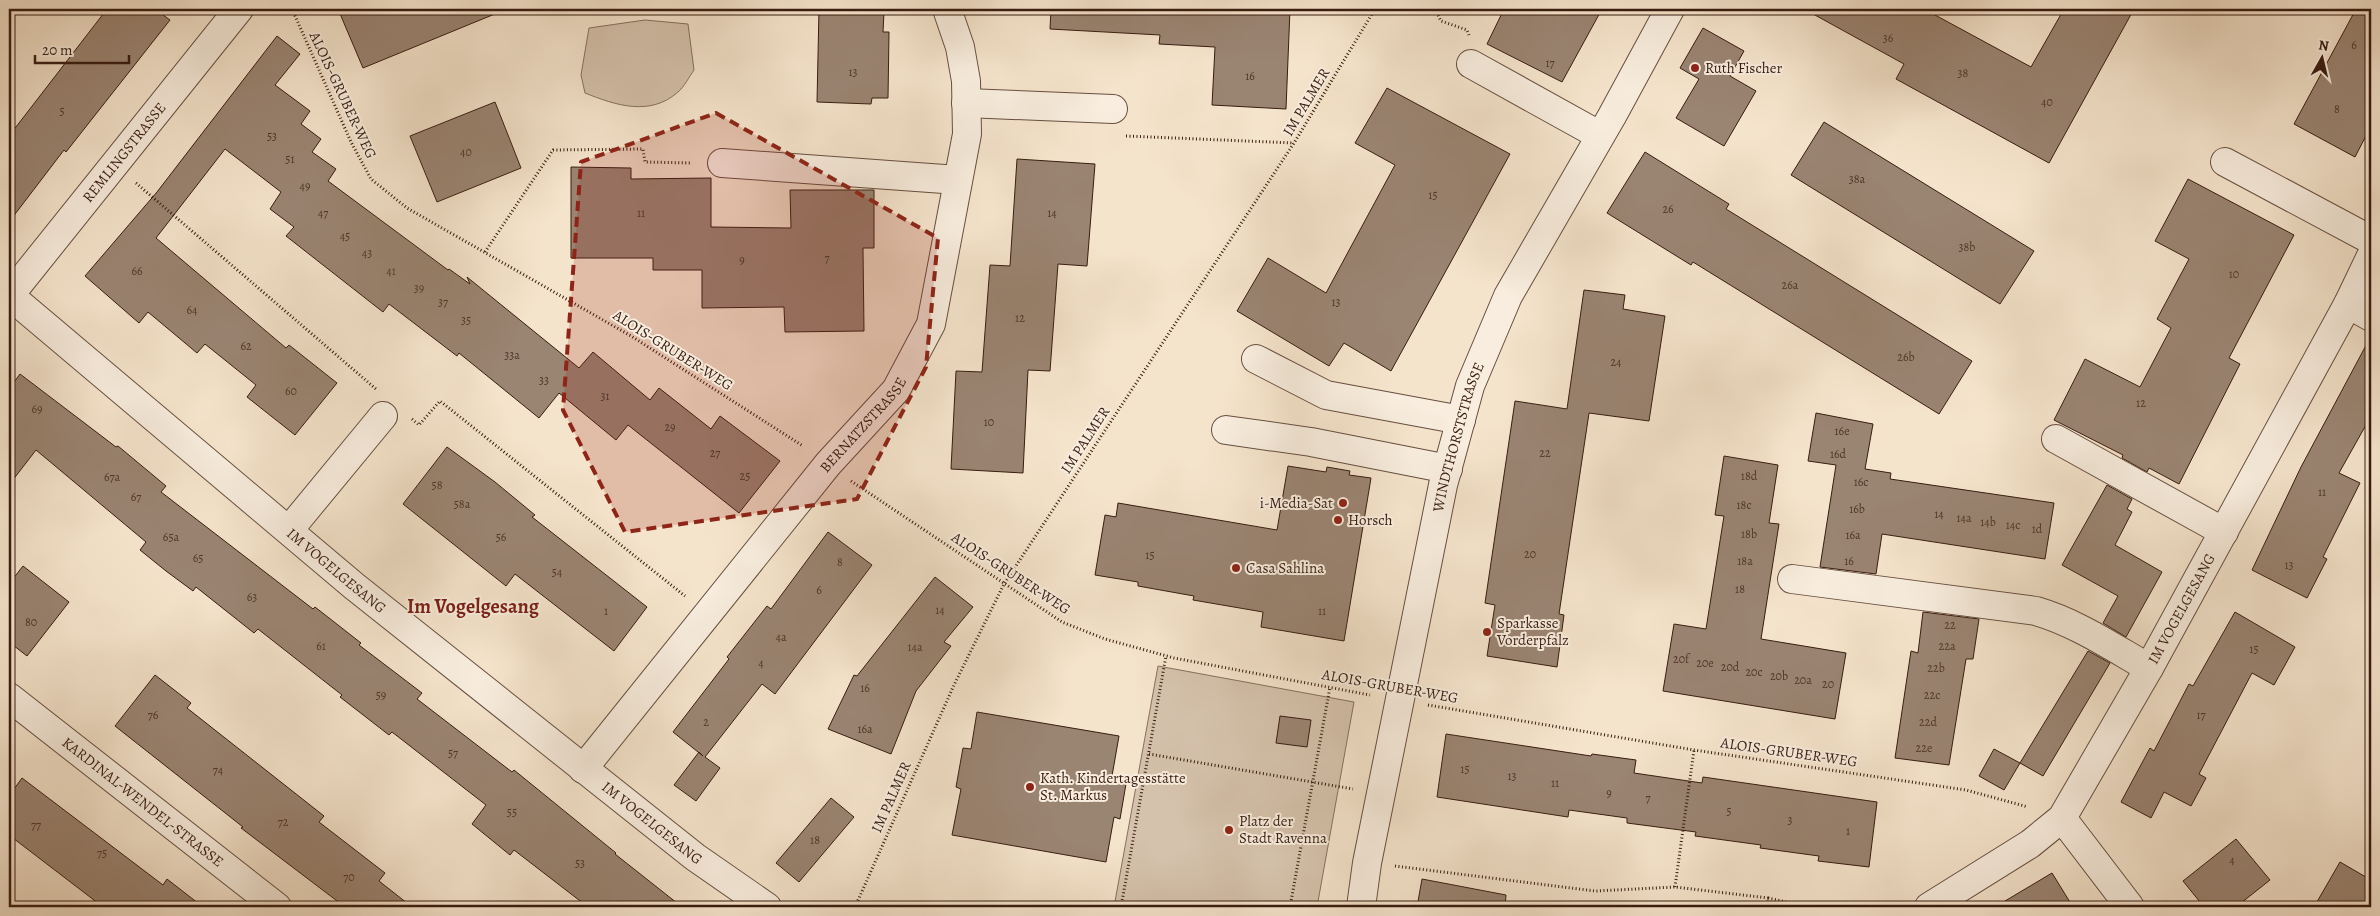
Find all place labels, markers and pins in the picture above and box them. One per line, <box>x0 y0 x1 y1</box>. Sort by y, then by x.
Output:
place label: Ruth Fischer <box>1705 58 1782 78</box>
marker: Ruth Fischer <box>1689 62 1701 74</box>
place label: i-Media-Sat <box>1260 493 1333 513</box>
marker: i-Media-Sat <box>1337 497 1349 509</box>
place label: Horsch <box>1348 510 1393 530</box>
marker: Horsch <box>1332 514 1344 526</box>
place label: Casa Sahlina <box>1246 558 1324 578</box>
marker: Casa Sahlina <box>1230 562 1242 574</box>
place label: Sparkasse Vorderpfalz <box>1496 613 1569 650</box>
marker: Sparkasse Vorderpfalz <box>1481 626 1493 638</box>
place label: Kath. Kindertagesstätte St. Markus <box>1040 768 1186 805</box>
marker: Kath. Kindertagesstätte St. Markus <box>1024 781 1036 793</box>
place label: Platz der Stadt Ravenna <box>1239 811 1327 848</box>
marker: Platz der Stadt Ravenna <box>1223 824 1235 836</box>

